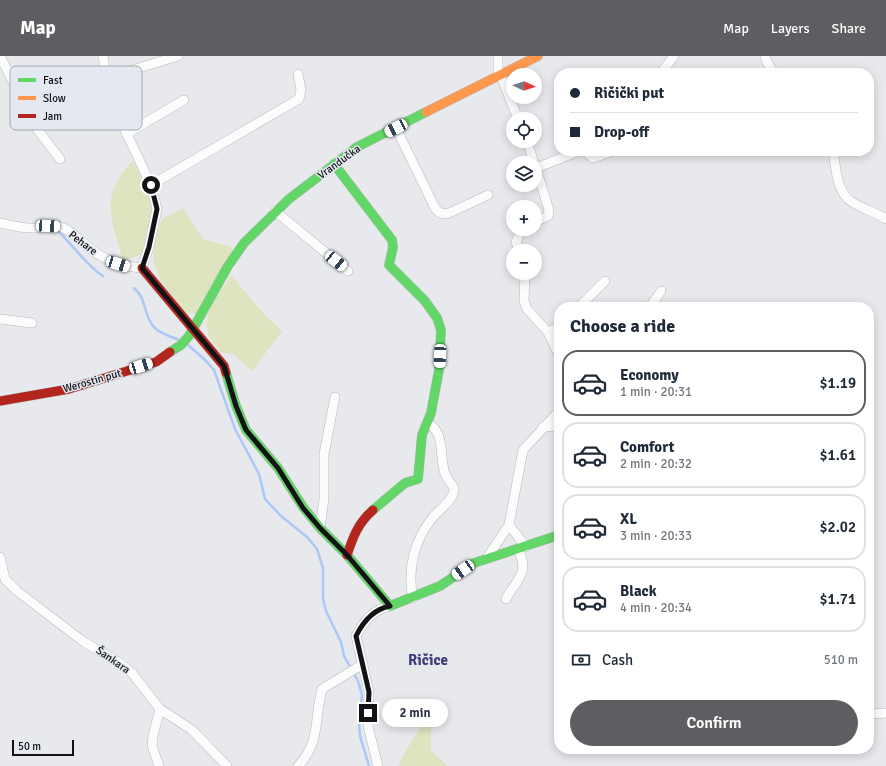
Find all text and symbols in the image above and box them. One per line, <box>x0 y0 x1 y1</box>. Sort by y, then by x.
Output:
text: Map <box>20 16 56 40</box>
text: Map <box>723 20 749 37</box>
text: Layers <box>771 20 810 37</box>
text: Share <box>832 20 866 37</box>
legend <box>10 66 142 130</box>
north arrow <box>506 68 542 104</box>
map controls <box>506 68 542 280</box>
text: Fast <box>43 74 63 87</box>
text: Ričički put <box>594 84 664 102</box>
text: Slow <box>43 92 66 105</box>
text: Jam <box>43 110 62 123</box>
button: locate <box>506 112 542 148</box>
car <box>383 117 409 139</box>
text: Drop-off <box>594 123 649 141</box>
street label: Vrandučka <box>315 142 363 182</box>
button: layers <box>506 156 542 192</box>
route start <box>142 176 160 194</box>
button: + <box>506 200 542 236</box>
car <box>36 219 60 233</box>
street label: Pehare <box>66 228 100 258</box>
button: − <box>506 244 542 280</box>
car <box>323 249 349 273</box>
car <box>105 255 131 273</box>
text: Choose a ride <box>570 315 675 337</box>
car <box>434 344 446 368</box>
car <box>128 357 154 375</box>
icon: car <box>572 365 608 401</box>
street label: Werostin put <box>61 366 123 395</box>
text: Economy <box>620 366 679 384</box>
text: $1.19 <box>819 374 856 392</box>
text: 1 min · 20:31 <box>620 384 692 400</box>
icon: car <box>572 437 608 473</box>
text: Comfort <box>620 438 674 456</box>
text: $1.61 <box>819 446 856 464</box>
text: 2 min · 20:32 <box>620 456 692 472</box>
icon: car <box>572 509 608 545</box>
text: XL <box>620 510 637 528</box>
text: $2.02 <box>819 518 856 536</box>
text: 3 min · 20:33 <box>620 528 692 544</box>
car <box>450 558 476 582</box>
icon: car <box>572 581 608 617</box>
text: Black <box>620 582 657 600</box>
text: $1.71 <box>819 590 856 608</box>
text: 4 min · 20:34 <box>620 600 692 616</box>
street label: Šankara <box>94 643 133 677</box>
icon: cash <box>570 649 592 671</box>
district label: Ričice <box>408 651 448 669</box>
text: Cash <box>602 651 633 669</box>
text: 510 m <box>824 652 858 668</box>
callout: 2 min <box>382 699 448 727</box>
button: Confirm <box>570 700 858 746</box>
route end <box>359 704 377 722</box>
text: 2 min <box>399 705 431 721</box>
scale bar <box>12 738 74 757</box>
text: 50 m <box>18 740 41 753</box>

